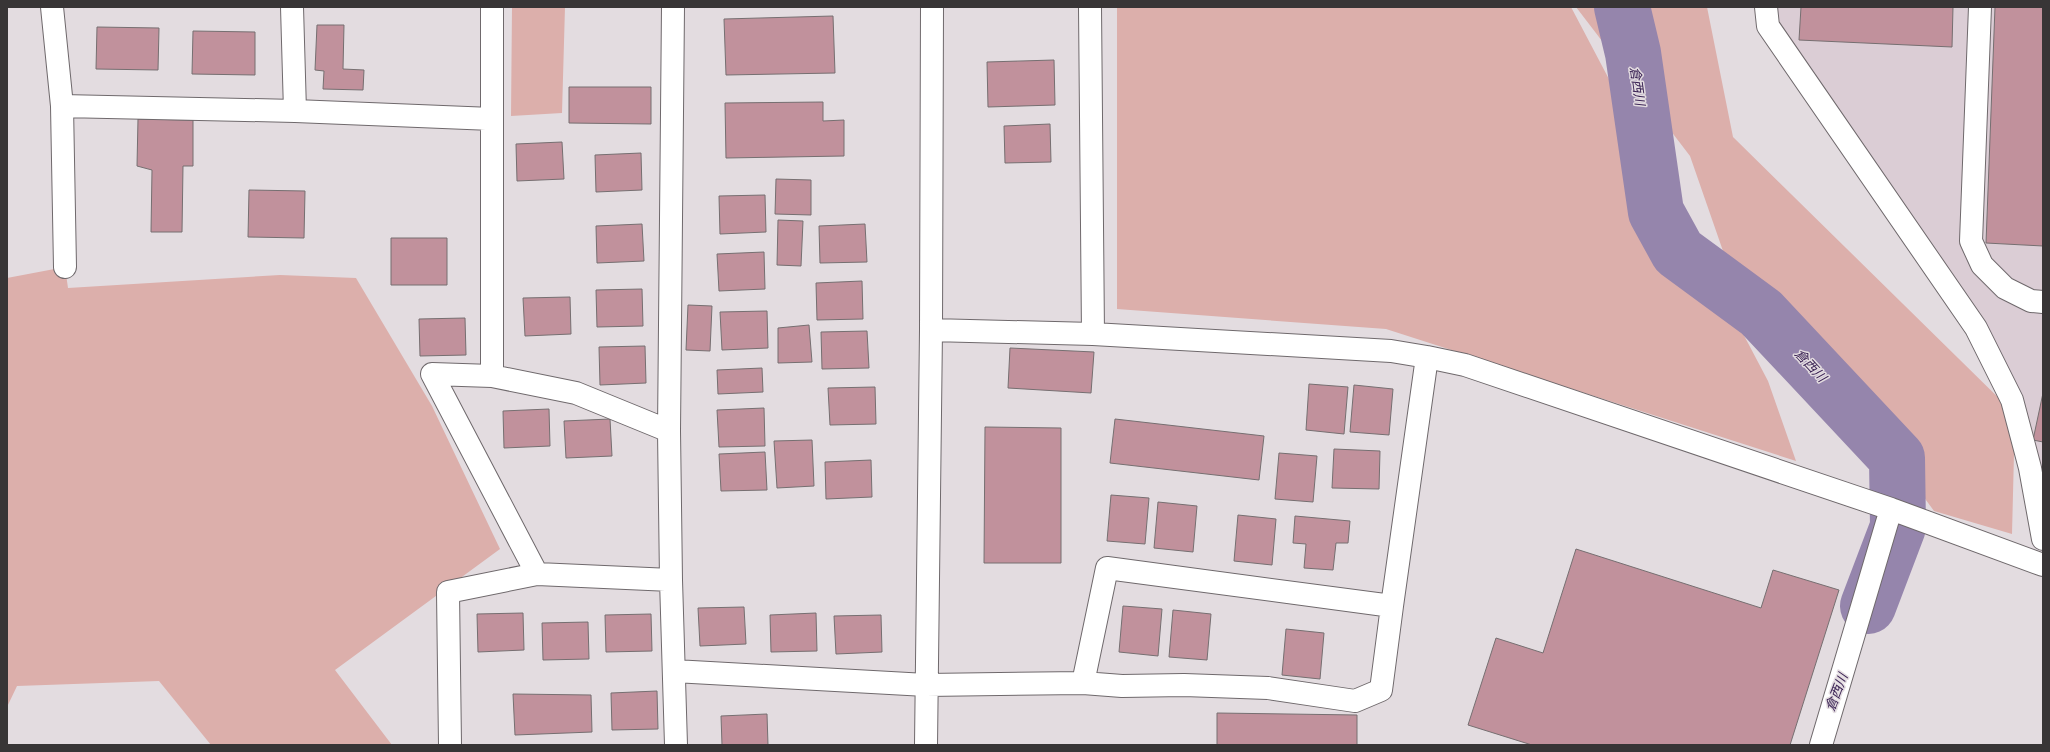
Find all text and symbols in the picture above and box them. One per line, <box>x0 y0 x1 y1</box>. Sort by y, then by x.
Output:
water label: 倉西川 <box>1627 66 1649 108</box>
water label: 倉西川 <box>1792 345 1832 386</box>
water label: 倉西川 <box>1822 669 1851 713</box>

